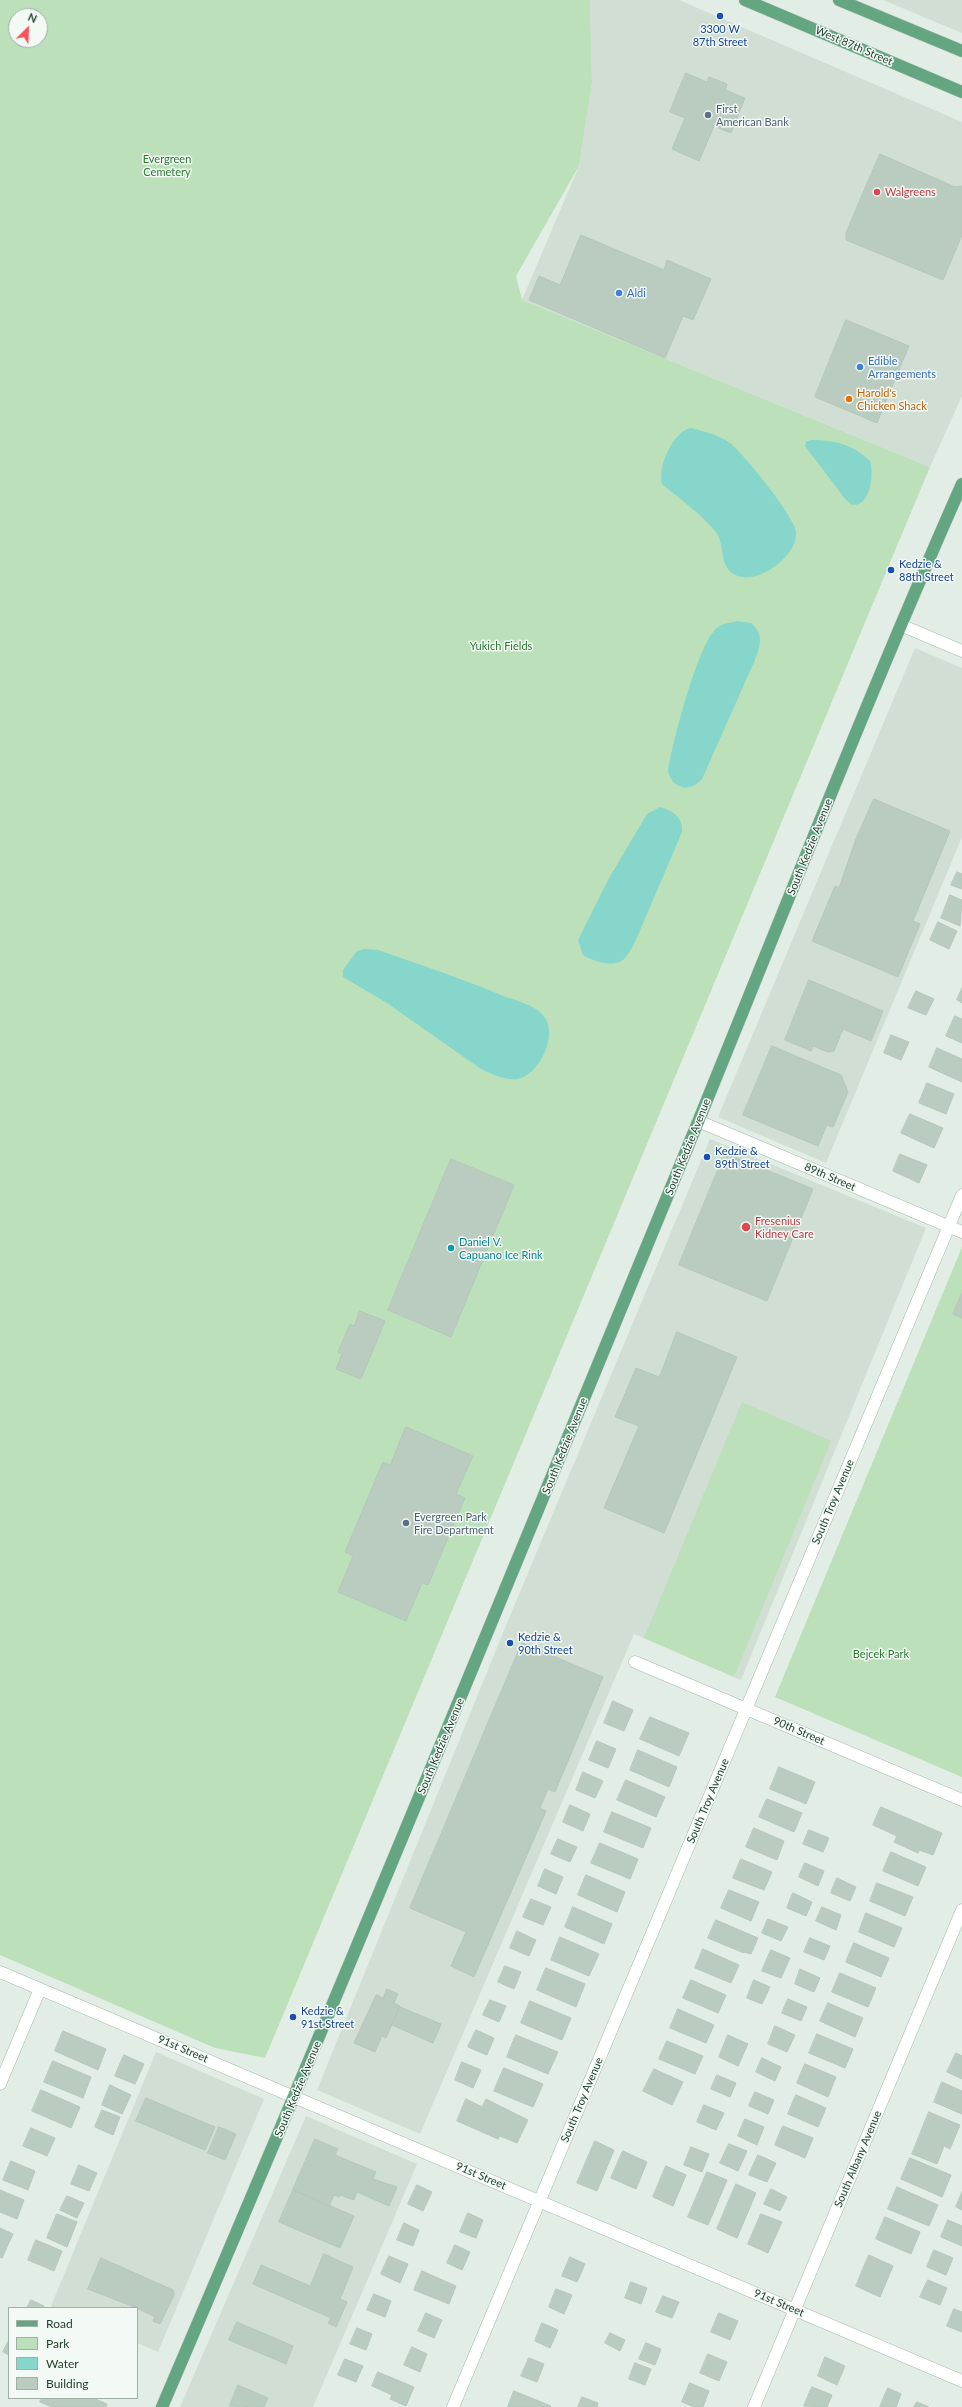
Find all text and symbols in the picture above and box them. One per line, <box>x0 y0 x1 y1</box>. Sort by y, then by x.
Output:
north arrow <box>8 8 48 48</box>
text: N <box>26 10 39 25</box>
marker: 3300 W 87th Street <box>715 11 725 21</box>
place label: 3300 W 87th Street <box>693 22 747 48</box>
street label: West 87th Street <box>813 24 895 68</box>
place label: First American Bank <box>716 102 789 128</box>
marker: First American Bank <box>703 110 713 120</box>
park label: Evergreen Cemetery <box>143 152 191 178</box>
place label: Walgreens <box>885 185 936 199</box>
marker: Walgreens <box>872 187 882 197</box>
place label: Aldi <box>627 286 646 300</box>
marker: Aldi <box>614 288 624 298</box>
place label: Edible Arrangements <box>868 354 936 380</box>
marker: Edible Arrangements <box>855 362 865 372</box>
place label: Harold's Chicken Shack <box>857 386 927 412</box>
marker: Harold's Chicken Shack <box>844 394 854 404</box>
place label: Kedzie & 88th Street <box>899 557 954 583</box>
marker: Kedzie & 88th Street <box>886 565 896 575</box>
park label: Yukich Fields <box>470 639 532 653</box>
street label: South Kedzie Avenue <box>785 797 835 897</box>
street label: South Kedzie Avenue <box>663 1097 713 1197</box>
place label: Kedzie & 89th Street <box>715 1144 770 1170</box>
marker: Kedzie & 89th Street <box>702 1152 712 1162</box>
street label: 89th Street <box>802 1160 858 1194</box>
place label: Fresenius Kidney Care <box>755 1214 814 1240</box>
marker: Fresenius Kidney Care <box>740 1221 752 1233</box>
place label: Daniel V. Capuano Ice Rink <box>459 1235 543 1261</box>
marker: Daniel V. Capuano Ice Rink <box>446 1243 456 1253</box>
street label: South Kedzie Avenue <box>540 1396 590 1496</box>
street label: South Troy Avenue <box>809 1457 857 1547</box>
place label: Evergreen Park Fire Department <box>414 1510 494 1536</box>
marker: Evergreen Park Fire Department <box>401 1518 411 1528</box>
place label: Kedzie & 90th Street <box>518 1630 573 1656</box>
marker: Kedzie & 90th Street <box>505 1638 515 1648</box>
park label: Bejcek Park <box>853 1647 909 1661</box>
street label: South Kedzie Avenue <box>415 1696 467 1796</box>
street label: 90th Street <box>771 1714 827 1748</box>
street label: South Troy Avenue <box>684 1756 732 1846</box>
place label: Kedzie & 91st Street <box>301 2004 354 2030</box>
marker: Kedzie & 91st Street <box>288 2012 298 2022</box>
street label: 91st Street <box>156 2033 210 2065</box>
street label: South Kedzie Avenue <box>272 2039 324 2139</box>
street label: South Troy Avenue <box>558 2055 606 2145</box>
street label: South Albany Avenue <box>832 2109 884 2209</box>
street label: 91st Street <box>454 2160 508 2192</box>
street label: 91st Street <box>752 2287 806 2319</box>
legend <box>8 2307 138 2399</box>
text: Road <box>46 2316 73 2331</box>
text: Park <box>46 2336 69 2351</box>
text: Water <box>46 2356 79 2371</box>
text: Building <box>46 2376 89 2391</box>

